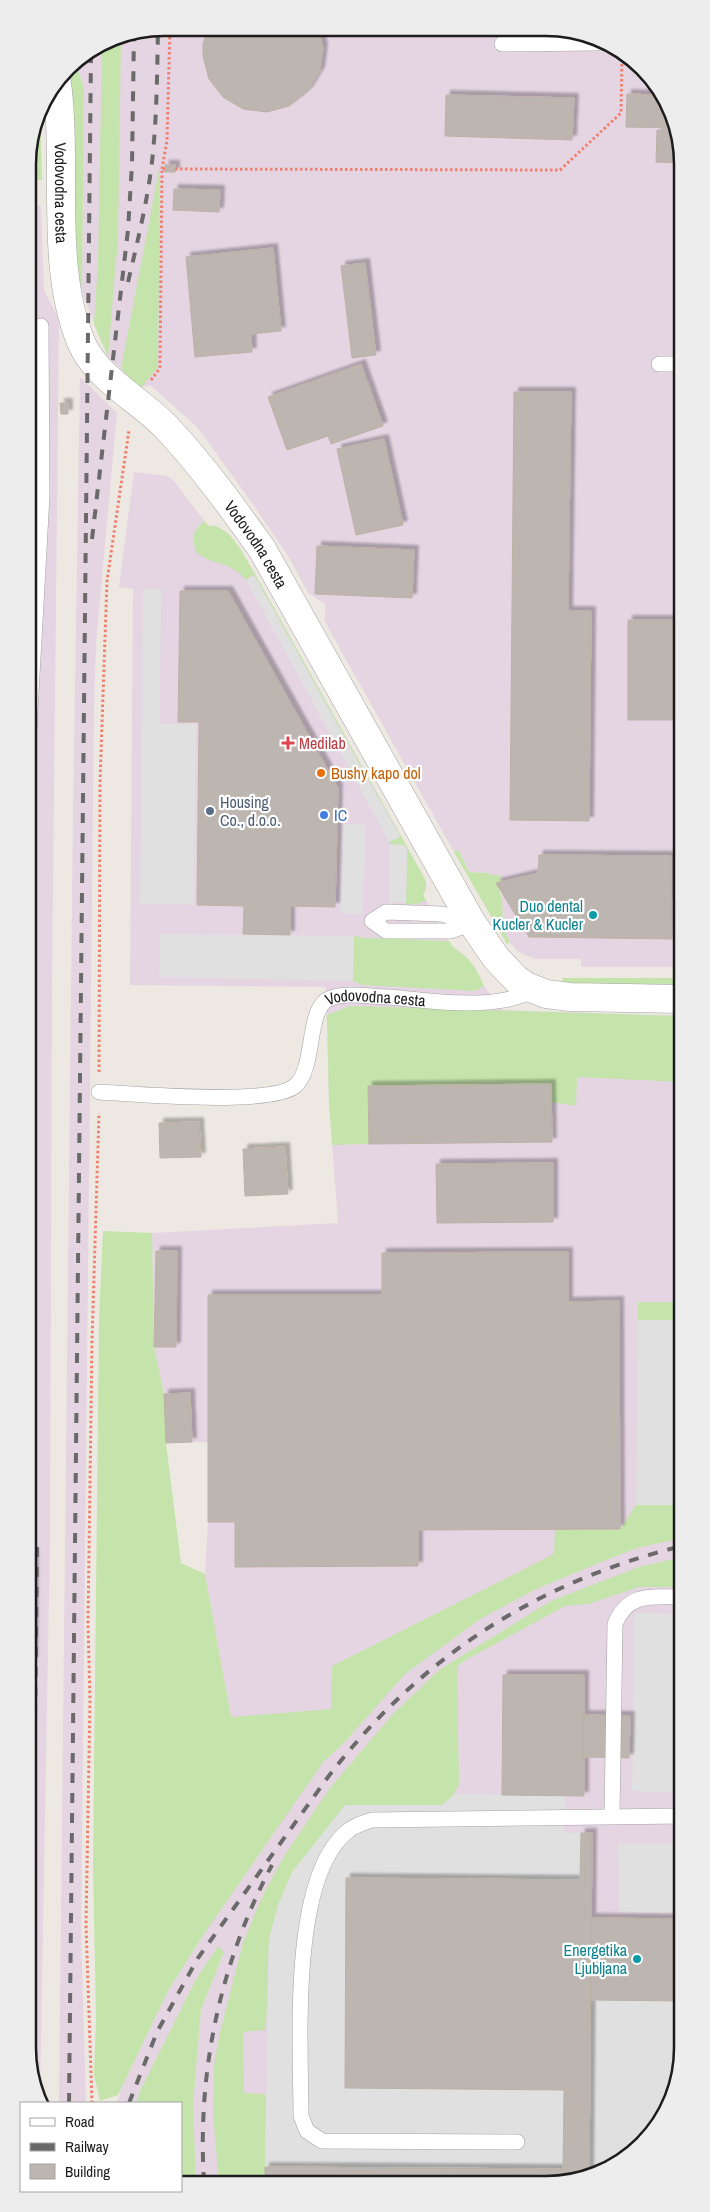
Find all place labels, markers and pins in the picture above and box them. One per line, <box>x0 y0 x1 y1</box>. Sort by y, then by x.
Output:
place label: Medilab <box>299 732 346 754</box>
marker: Medilab <box>281 736 295 750</box>
place label: Bushy kapo dol <box>331 762 421 784</box>
marker: Bushy kapo dol <box>315 767 327 779</box>
place label: Housing Co., d.o.o. <box>220 791 281 831</box>
place label: IC <box>334 804 347 826</box>
marker: Housing Co., d.o.o. <box>204 805 216 817</box>
marker: IC <box>318 809 330 821</box>
place label: Duo dental Kucler & Kucler <box>493 895 584 935</box>
marker: Duo dental Kucler & Kucler <box>587 909 599 921</box>
place label: Energetika Ljubljana <box>564 1939 628 1979</box>
marker: Energetika Ljubljana <box>631 1953 643 1965</box>

